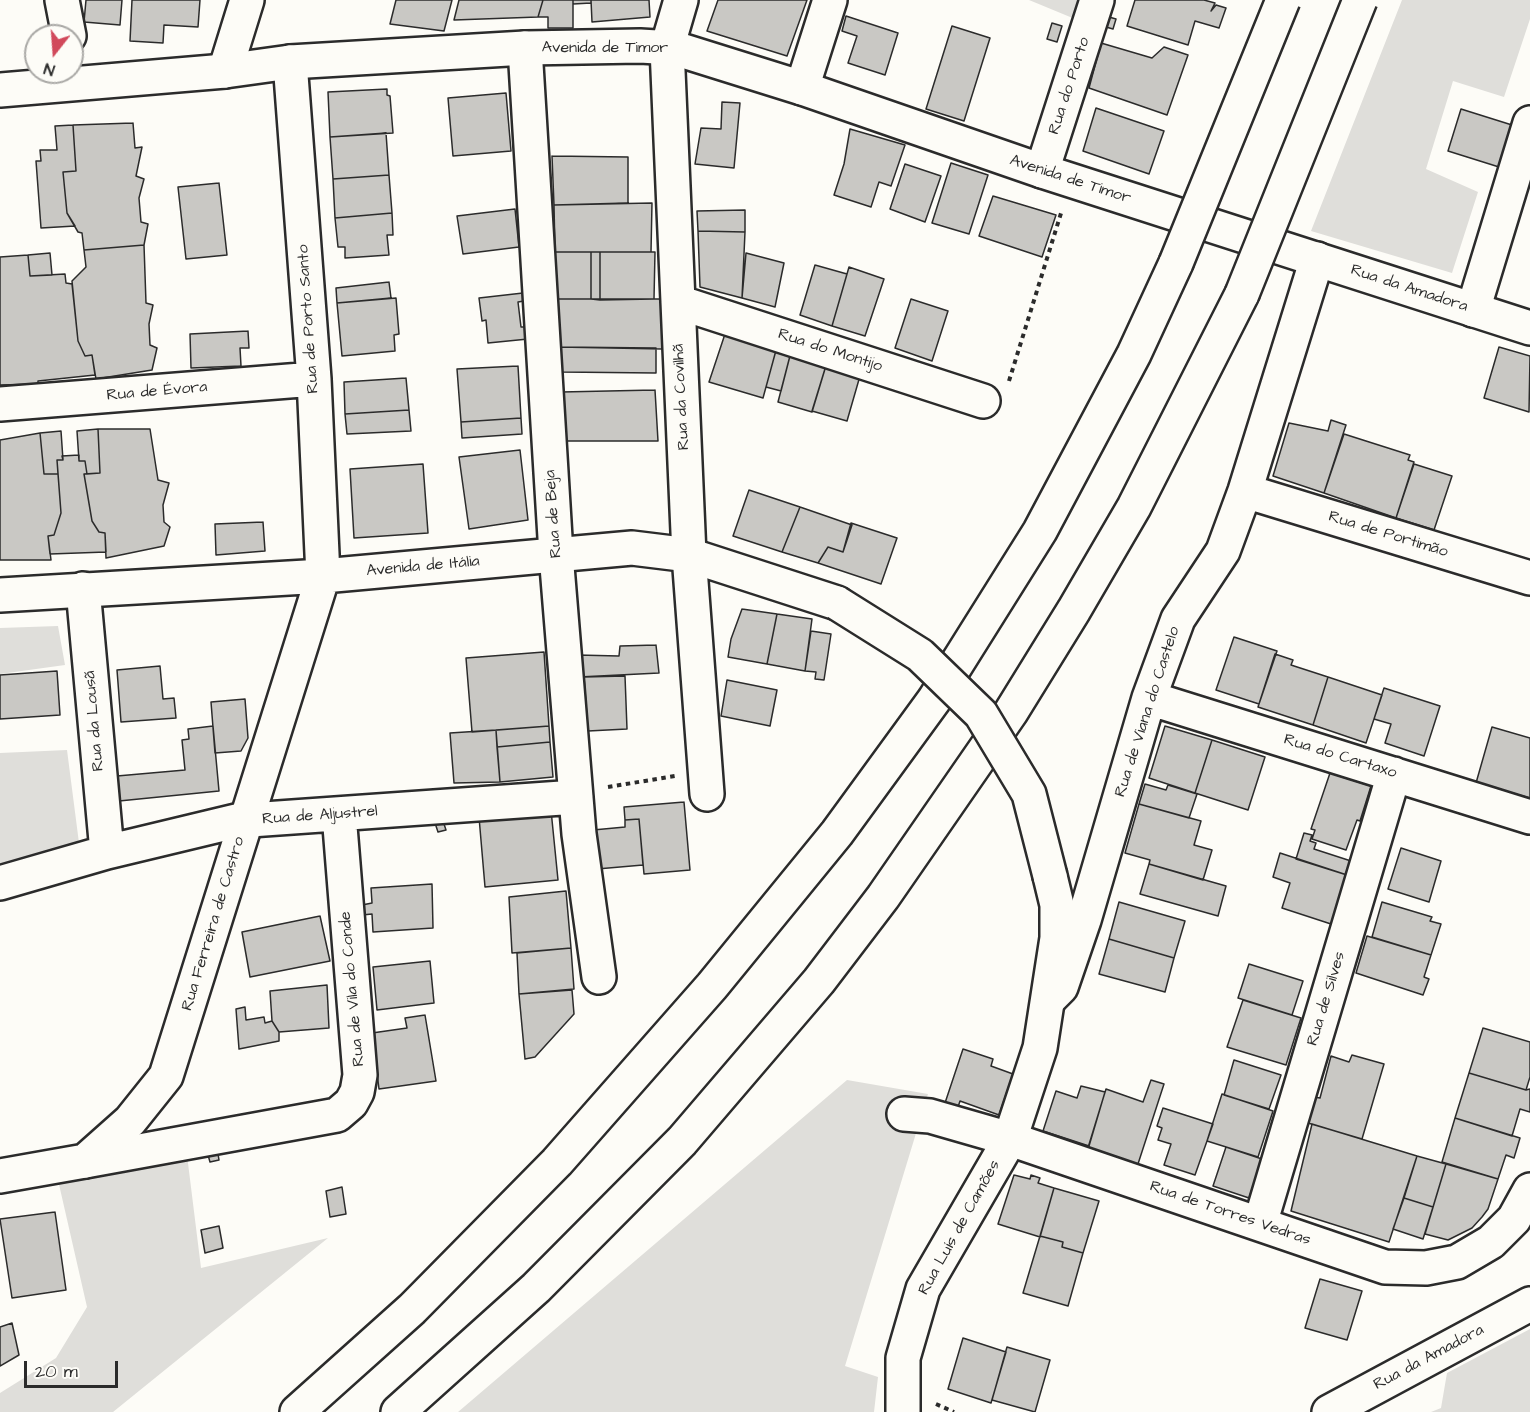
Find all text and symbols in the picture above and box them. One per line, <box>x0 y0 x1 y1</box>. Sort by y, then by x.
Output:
north arrow <box>24 24 84 84</box>
street label: Rua do Porto <box>1045 35 1095 137</box>
street label: Avenida de Timor <box>542 39 668 59</box>
text: N <box>41 57 57 81</box>
street label: Avenida de Timor <box>1007 151 1133 209</box>
street label: Rua de Porto Santo <box>294 244 324 394</box>
street label: Rua da Amadora <box>1348 261 1470 317</box>
street label: Rua do Montijo <box>775 325 885 377</box>
street label: Rua da Covilhã <box>670 343 694 451</box>
street label: Rua de Évora <box>106 378 208 406</box>
street label: Rua de Beja <box>541 469 567 559</box>
street label: Rua de Portimão <box>1326 508 1450 562</box>
street label: Avenida de Itália <box>366 552 480 582</box>
street label: Rua de Viana do Castelo <box>1111 624 1185 800</box>
street label: Rua da Lousã <box>81 670 109 772</box>
street label: Rua do Cartaxo <box>1281 731 1399 783</box>
street label: Rua de Aljustrel <box>262 802 378 830</box>
street label: Rua Ferreira de Castro <box>178 835 250 1013</box>
street label: Rua de Vila do Conde <box>337 911 369 1067</box>
street label: Rua de Silves <box>1304 950 1350 1048</box>
street label: Rua Luís de Camões <box>915 1157 1005 1299</box>
street label: Rua de Torres Vedras <box>1147 1177 1313 1251</box>
street label: Rua da Amadora <box>1371 1321 1487 1395</box>
scale bar <box>27 1349 122 1387</box>
text: 20 m <box>35 1359 78 1384</box>

